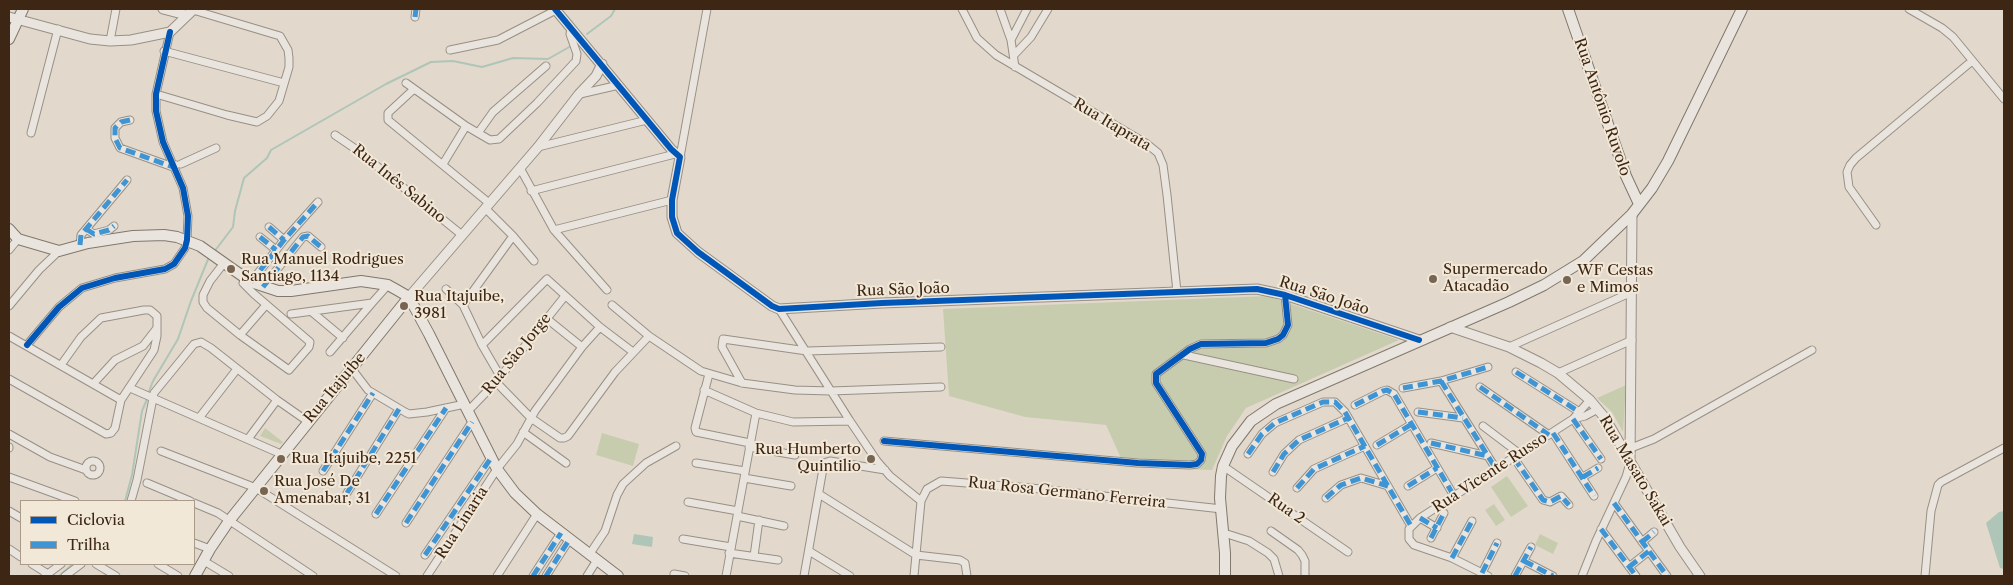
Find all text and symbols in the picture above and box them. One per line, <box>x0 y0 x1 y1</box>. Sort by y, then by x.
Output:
street label: Rua Antônio Ruvolo <box>1570 36 1634 178</box>
street label: Rua Itaprata <box>1070 95 1154 155</box>
street label: Rua Inês Sabino <box>349 141 449 227</box>
place label: Rua Manuel Rodrigues Santiago, 1134 <box>241 251 404 286</box>
place label: Supermercado Atacadão <box>1443 261 1548 296</box>
place label: WF Cestas e Mimos <box>1577 262 1653 297</box>
marker: Rua Manuel Rodrigues Santiago, 1134 <box>225 263 237 275</box>
street label: Rua São João <box>1277 273 1371 319</box>
marker: Supermercado Atacadão <box>1427 273 1439 285</box>
marker: WF Cestas e Mimos <box>1561 274 1573 286</box>
street label: Rua São João <box>856 279 950 301</box>
place label: Rua Itajuibe, 3981 <box>414 288 504 323</box>
marker: Rua Itajuibe, 3981 <box>398 300 410 312</box>
street label: Rua São Jorge <box>479 310 555 398</box>
street label: Rua Itajuíbe <box>300 349 370 427</box>
street label: Rua Masato Sakai <box>1595 413 1675 529</box>
street label: Rua Vicente Russo <box>1429 429 1551 517</box>
place label: Rua Humberto Quintilio <box>755 441 861 476</box>
place label: Rua Itajuibe, 2251 <box>291 450 417 468</box>
marker: Rua Itajuibe, 2251 <box>275 453 287 465</box>
marker: Rua Humberto Quintilio <box>865 453 877 465</box>
place label: Rua José De Amenabar, 31 <box>274 473 370 508</box>
street label: Rua Rosa Germano Ferreira <box>967 474 1167 512</box>
street label: Rua Linaria <box>432 483 492 563</box>
marker: Rua José De Amenabar, 31 <box>258 485 270 497</box>
street label: Rua 2 <box>1264 490 1308 528</box>
legend <box>20 500 195 565</box>
text: Ciclovia <box>67 510 125 529</box>
text: Trilha <box>67 535 110 554</box>

